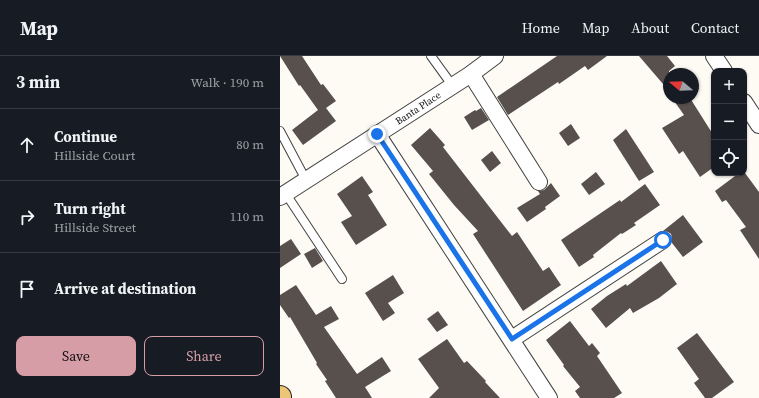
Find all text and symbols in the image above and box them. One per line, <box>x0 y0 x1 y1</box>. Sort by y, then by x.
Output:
text: Map <box>20 15 58 41</box>
text: Home <box>522 18 560 38</box>
text: Map <box>582 18 609 38</box>
text: About <box>631 18 669 38</box>
text: Contact <box>691 18 739 38</box>
north arrow <box>663 68 699 104</box>
map controls <box>711 68 747 176</box>
button: + <box>711 68 747 104</box>
text: 3 min <box>16 70 60 94</box>
text: Walk · 190 m <box>191 74 264 91</box>
street label: Banta Place <box>393 88 443 128</box>
button: − <box>711 104 747 140</box>
route end <box>368 125 386 143</box>
text: Continue <box>54 126 117 147</box>
icon: ahead <box>16 134 38 156</box>
text: 80 m <box>236 136 264 153</box>
button: locate <box>711 140 747 176</box>
text: Hillside Court <box>54 147 135 164</box>
text: Turn right <box>54 198 126 219</box>
icon: right <box>16 206 38 228</box>
text: 110 m <box>230 208 264 225</box>
text: Hillside Street <box>54 219 136 236</box>
route start <box>654 231 672 249</box>
icon: arrive <box>16 278 38 300</box>
text: Arrive at destination <box>54 278 196 299</box>
button: Save <box>16 336 136 376</box>
button: Share <box>144 336 264 376</box>

